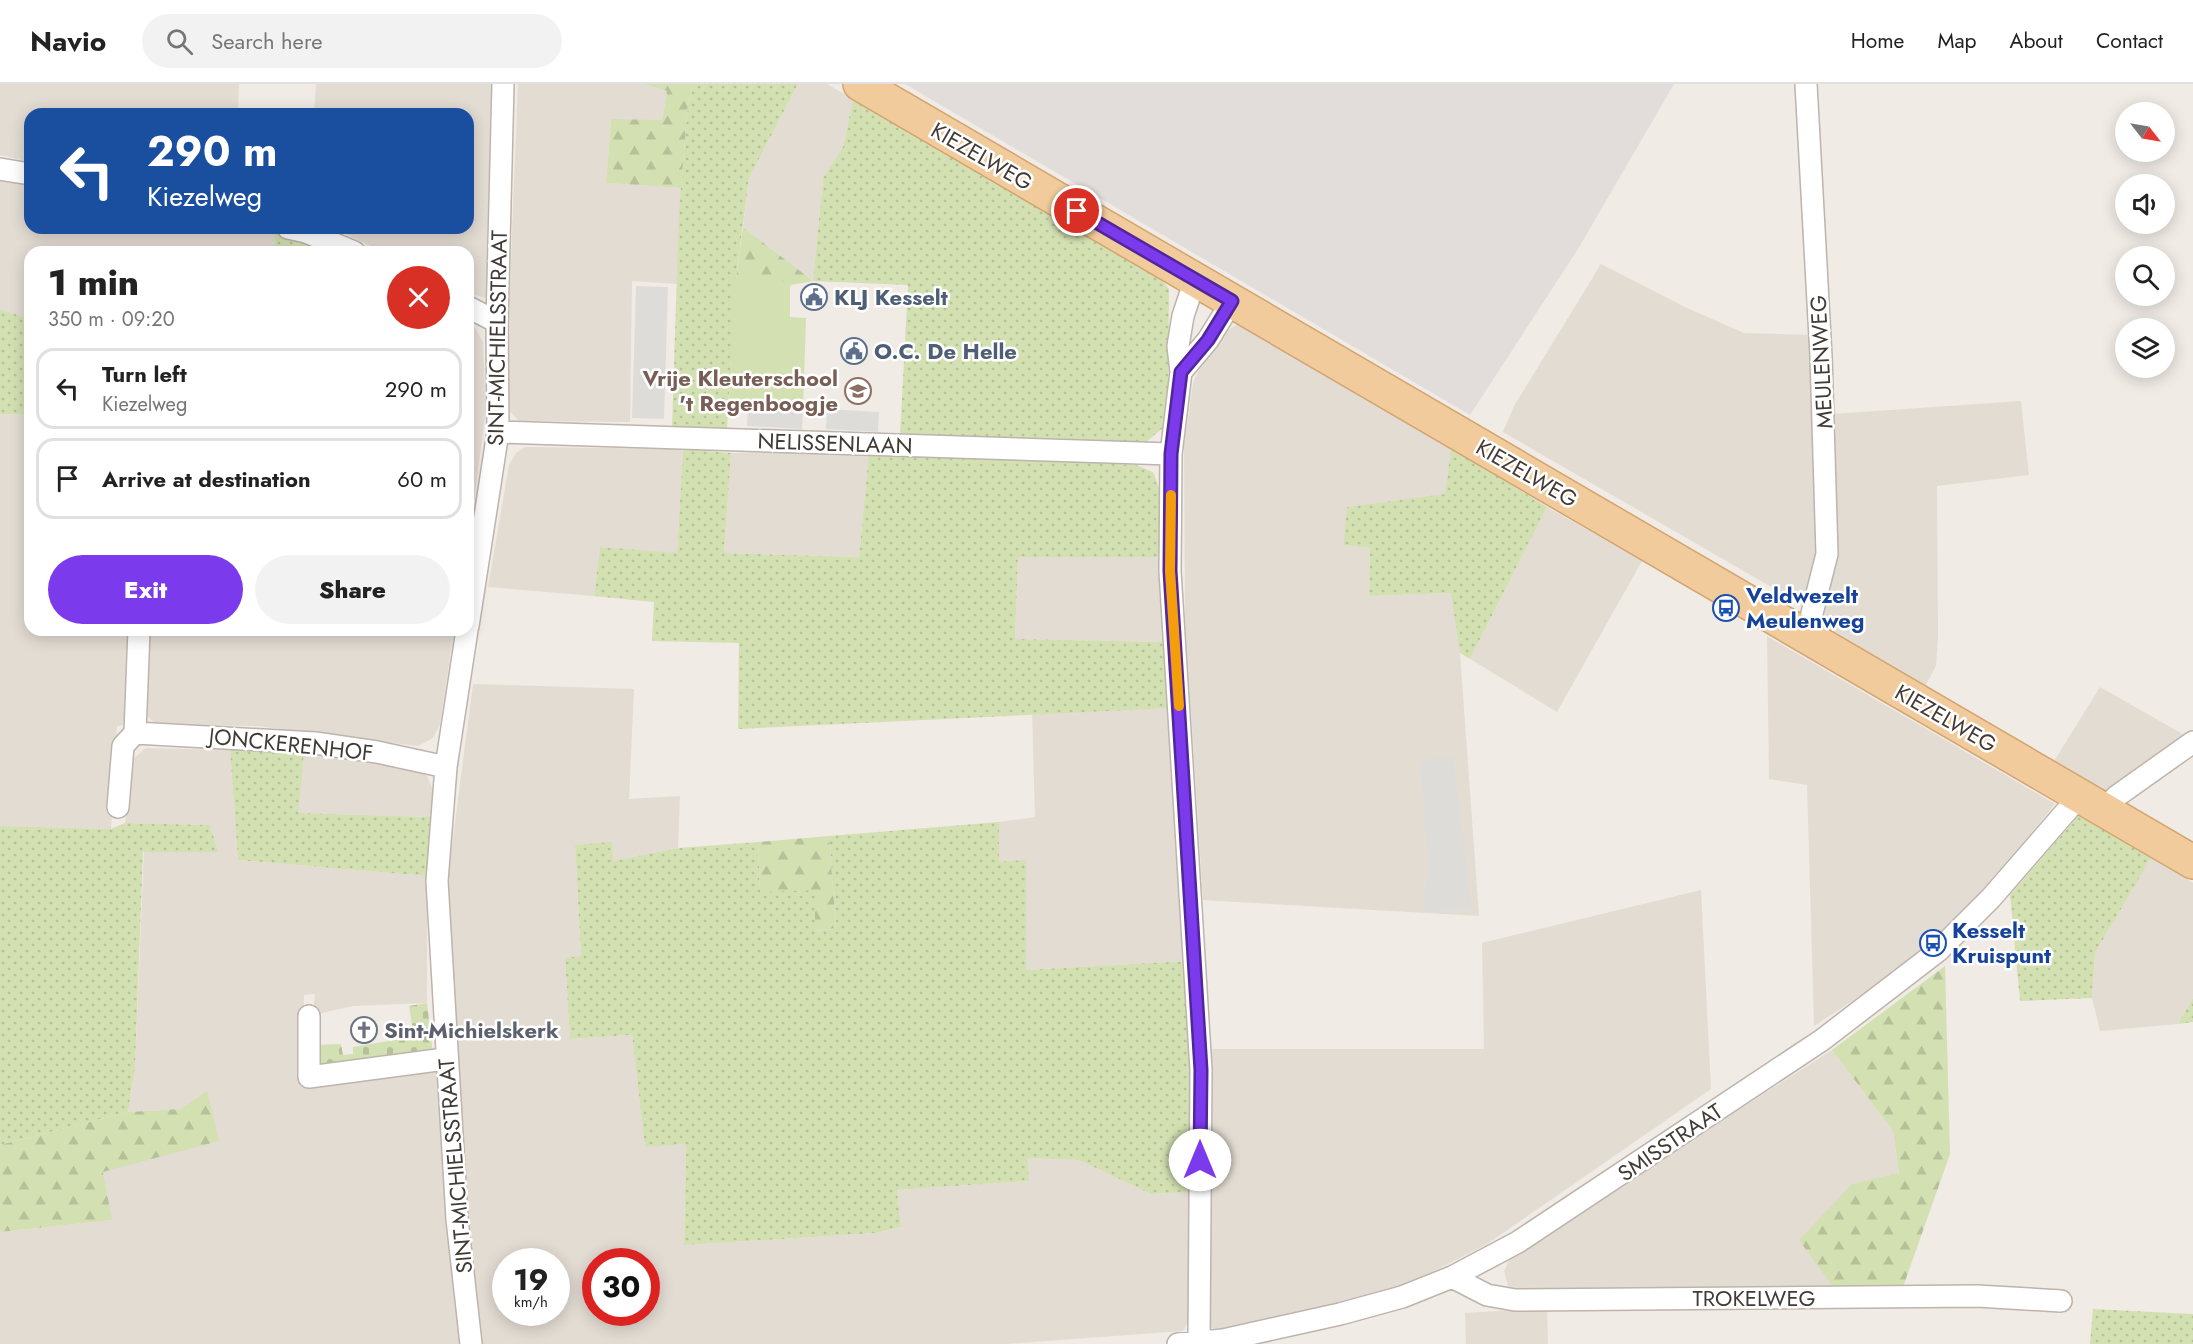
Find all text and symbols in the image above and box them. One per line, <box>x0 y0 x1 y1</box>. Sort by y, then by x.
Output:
search box <box>142 14 562 68</box>
text: Navio <box>30 21 106 62</box>
icon: search <box>163 25 196 58</box>
text: Search here <box>211 25 322 57</box>
text: Home <box>1851 26 1904 56</box>
text: Map <box>1937 26 1977 56</box>
text: About <box>2010 26 2063 56</box>
text: Contact <box>2096 26 2163 56</box>
north arrow <box>2115 102 2175 162</box>
map controls <box>2115 102 2175 378</box>
street label: KIEZELWEG <box>925 114 1039 198</box>
text: 290 m <box>147 121 278 182</box>
icon: left <box>48 132 126 210</box>
button: sound <box>2115 174 2175 234</box>
text: Kiezelweg <box>147 177 262 216</box>
pin <box>1051 185 1102 236</box>
icon: arrive <box>1060 194 1093 227</box>
street label: SINT-MICHIELSSTRAAT <box>479 229 515 446</box>
button: search <box>2115 246 2175 306</box>
text: 1 min <box>48 256 139 308</box>
button: close <box>387 266 450 329</box>
place label: KLJ Kesselt <box>834 281 948 313</box>
public building icon: KLJ Kesselt <box>799 282 829 312</box>
street label: MEULENWEG <box>1802 294 1840 430</box>
text: 350 m · 09:20 <box>48 305 175 334</box>
button: layers <box>2115 318 2175 378</box>
place label: O.C. De Helle <box>874 335 1017 367</box>
public building icon: O.C. De Helle <box>839 336 869 366</box>
text: Turn left <box>102 358 187 390</box>
place label: Vrije Kleuterschool 't Regenboogje <box>642 362 838 419</box>
icon: left <box>51 372 84 405</box>
text: 290 m <box>385 373 447 405</box>
school or university icon: Vrije Kleuterschool 't Regenboogje <box>843 376 873 406</box>
text: Kiezelweg <box>102 390 187 419</box>
street label: NELISSENLAAN <box>757 424 913 462</box>
street label: KIEZELWEG <box>1470 431 1584 515</box>
icon: arrive <box>51 462 84 495</box>
text: Arrive at destination <box>102 463 311 495</box>
text: 60 m <box>397 463 447 495</box>
button: Exit <box>48 555 243 624</box>
button: Share <box>255 555 450 624</box>
place label: Veldwezelt Meulenweg <box>1745 579 1864 636</box>
bus stop icon: Veldwezelt Meulenweg <box>1711 593 1741 623</box>
street label: KIEZELWEG <box>1889 676 2003 760</box>
street label: JONCKERENHOF <box>204 719 375 769</box>
place label: Kesselt Kruispunt <box>1952 914 2051 971</box>
bus stop icon: Kesselt Kruispunt <box>1918 928 1948 958</box>
place label: Sint-Michielskerk <box>384 1014 559 1046</box>
church icon: Sint-Michielskerk <box>349 1015 379 1045</box>
street label: SINT-MICHIELSSTRAAT <box>430 1056 480 1275</box>
street label: SMISSTRAAT <box>1611 1095 1729 1189</box>
position arrow <box>1168 1128 1232 1192</box>
speed limit sign: 30 <box>582 1248 660 1326</box>
text: 19 <box>513 1258 549 1301</box>
street label: TROKELWEG <box>1692 1282 1816 1314</box>
text: km/h <box>514 1291 548 1313</box>

